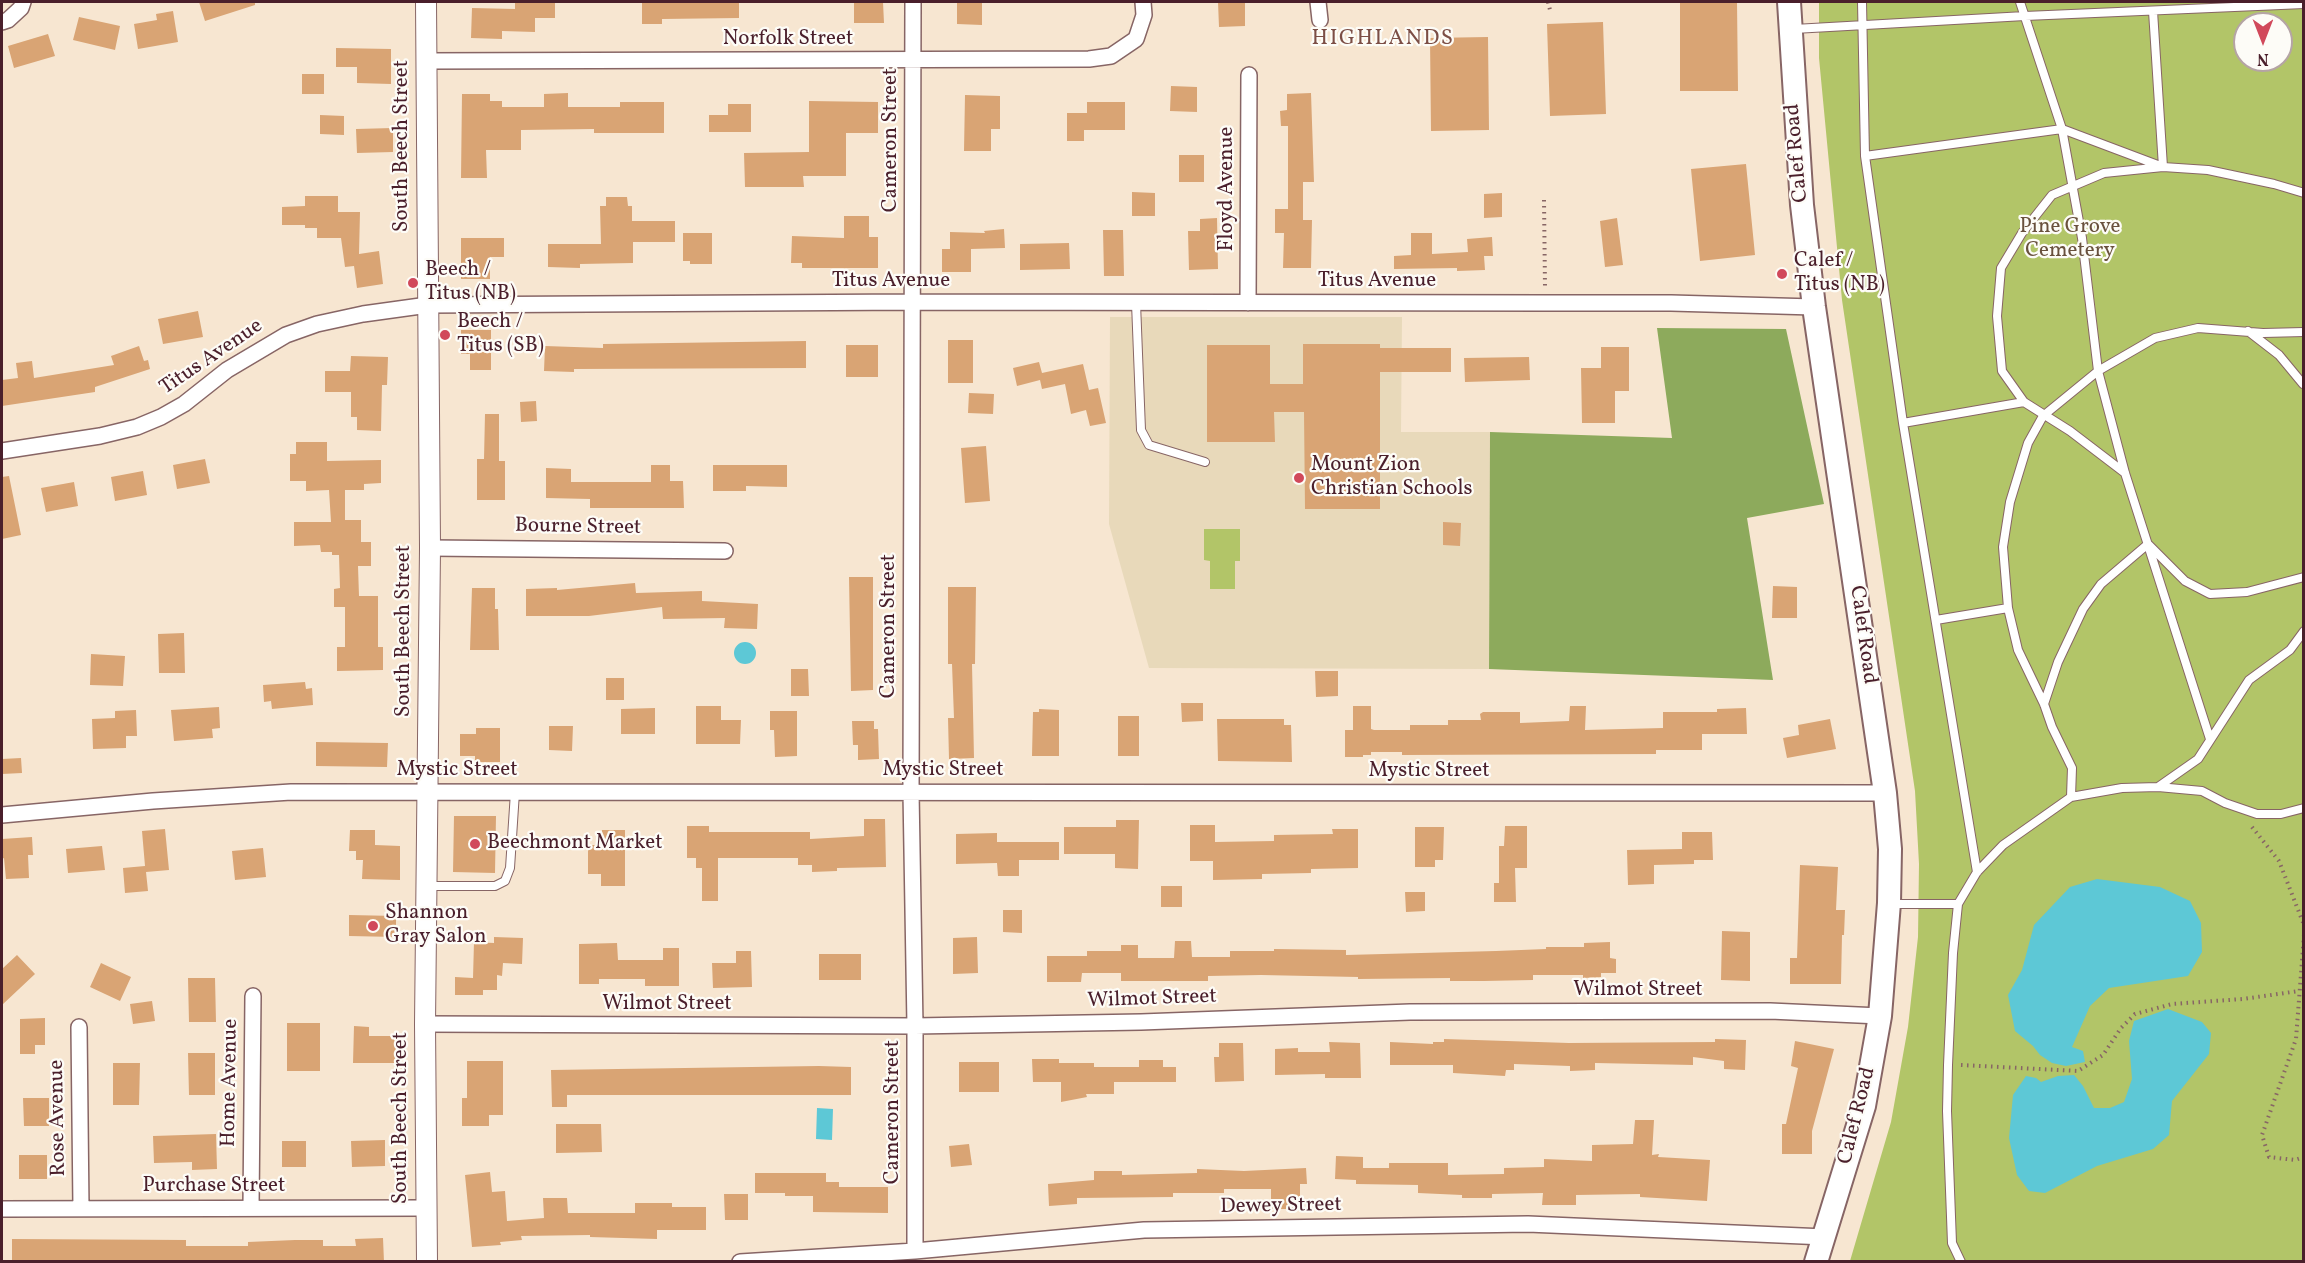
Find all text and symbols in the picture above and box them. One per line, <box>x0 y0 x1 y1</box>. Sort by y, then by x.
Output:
north arrow <box>2233 12 2293 72</box>
street label: Norfolk Street <box>723 27 853 53</box>
district label: HIGHLANDS <box>1312 27 1454 53</box>
text: N <box>2257 47 2269 69</box>
street label: South Beech Street <box>390 60 416 232</box>
street label: Cameron Street <box>879 68 905 212</box>
street label: Calef Road <box>1781 102 1815 204</box>
street label: Floyd Avenue <box>1215 127 1241 251</box>
park label: Pine Grove Cemetery <box>2019 215 2121 265</box>
place label: Calef / Titus (NB) <box>1794 249 1885 299</box>
place label: Beech / Titus (NB) <box>425 258 516 308</box>
marker: Calef / Titus (NB) <box>1775 267 1789 281</box>
street label: Titus Avenue <box>832 269 950 295</box>
street label: Titus Avenue <box>1318 269 1436 295</box>
marker: Beech / Titus (NB) <box>406 276 420 290</box>
place label: Beech / Titus (SB) <box>457 310 544 360</box>
street label: Titus Avenue <box>156 314 268 402</box>
marker: Beech / Titus (SB) <box>438 328 452 342</box>
place label: Mount Zion Christian Schools <box>1311 453 1473 503</box>
marker: Mount Zion Christian Schools <box>1292 471 1306 485</box>
street label: Bourne Street <box>514 514 642 542</box>
street label: South Beech Street <box>392 545 418 717</box>
street label: Cameron Street <box>877 554 903 698</box>
street label: Calef Road <box>1843 584 1881 686</box>
street label: Mystic Street <box>396 758 518 784</box>
street label: Mystic Street <box>882 758 1004 784</box>
street label: Mystic Street <box>1368 759 1490 785</box>
place label: Beechmont Market <box>487 831 662 857</box>
marker: Beechmont Market <box>468 837 482 851</box>
place label: Shannon Gray Salon <box>385 901 487 951</box>
marker: Shannon Gray Salon <box>366 919 380 933</box>
street label: Wilmot Street <box>1573 978 1703 1004</box>
street label: Wilmot Street <box>1087 985 1217 1015</box>
street label: Wilmot Street <box>602 992 732 1018</box>
street label: Home Avenue <box>217 1019 245 1147</box>
street label: South Beech Street <box>389 1032 415 1204</box>
street label: Cameron Street <box>881 1040 907 1184</box>
street label: Rose Avenue <box>45 1059 73 1177</box>
street label: Calef Road <box>1834 1065 1882 1167</box>
street label: Purchase Street <box>143 1174 285 1200</box>
street label: Dewey Street <box>1220 1193 1342 1221</box>

